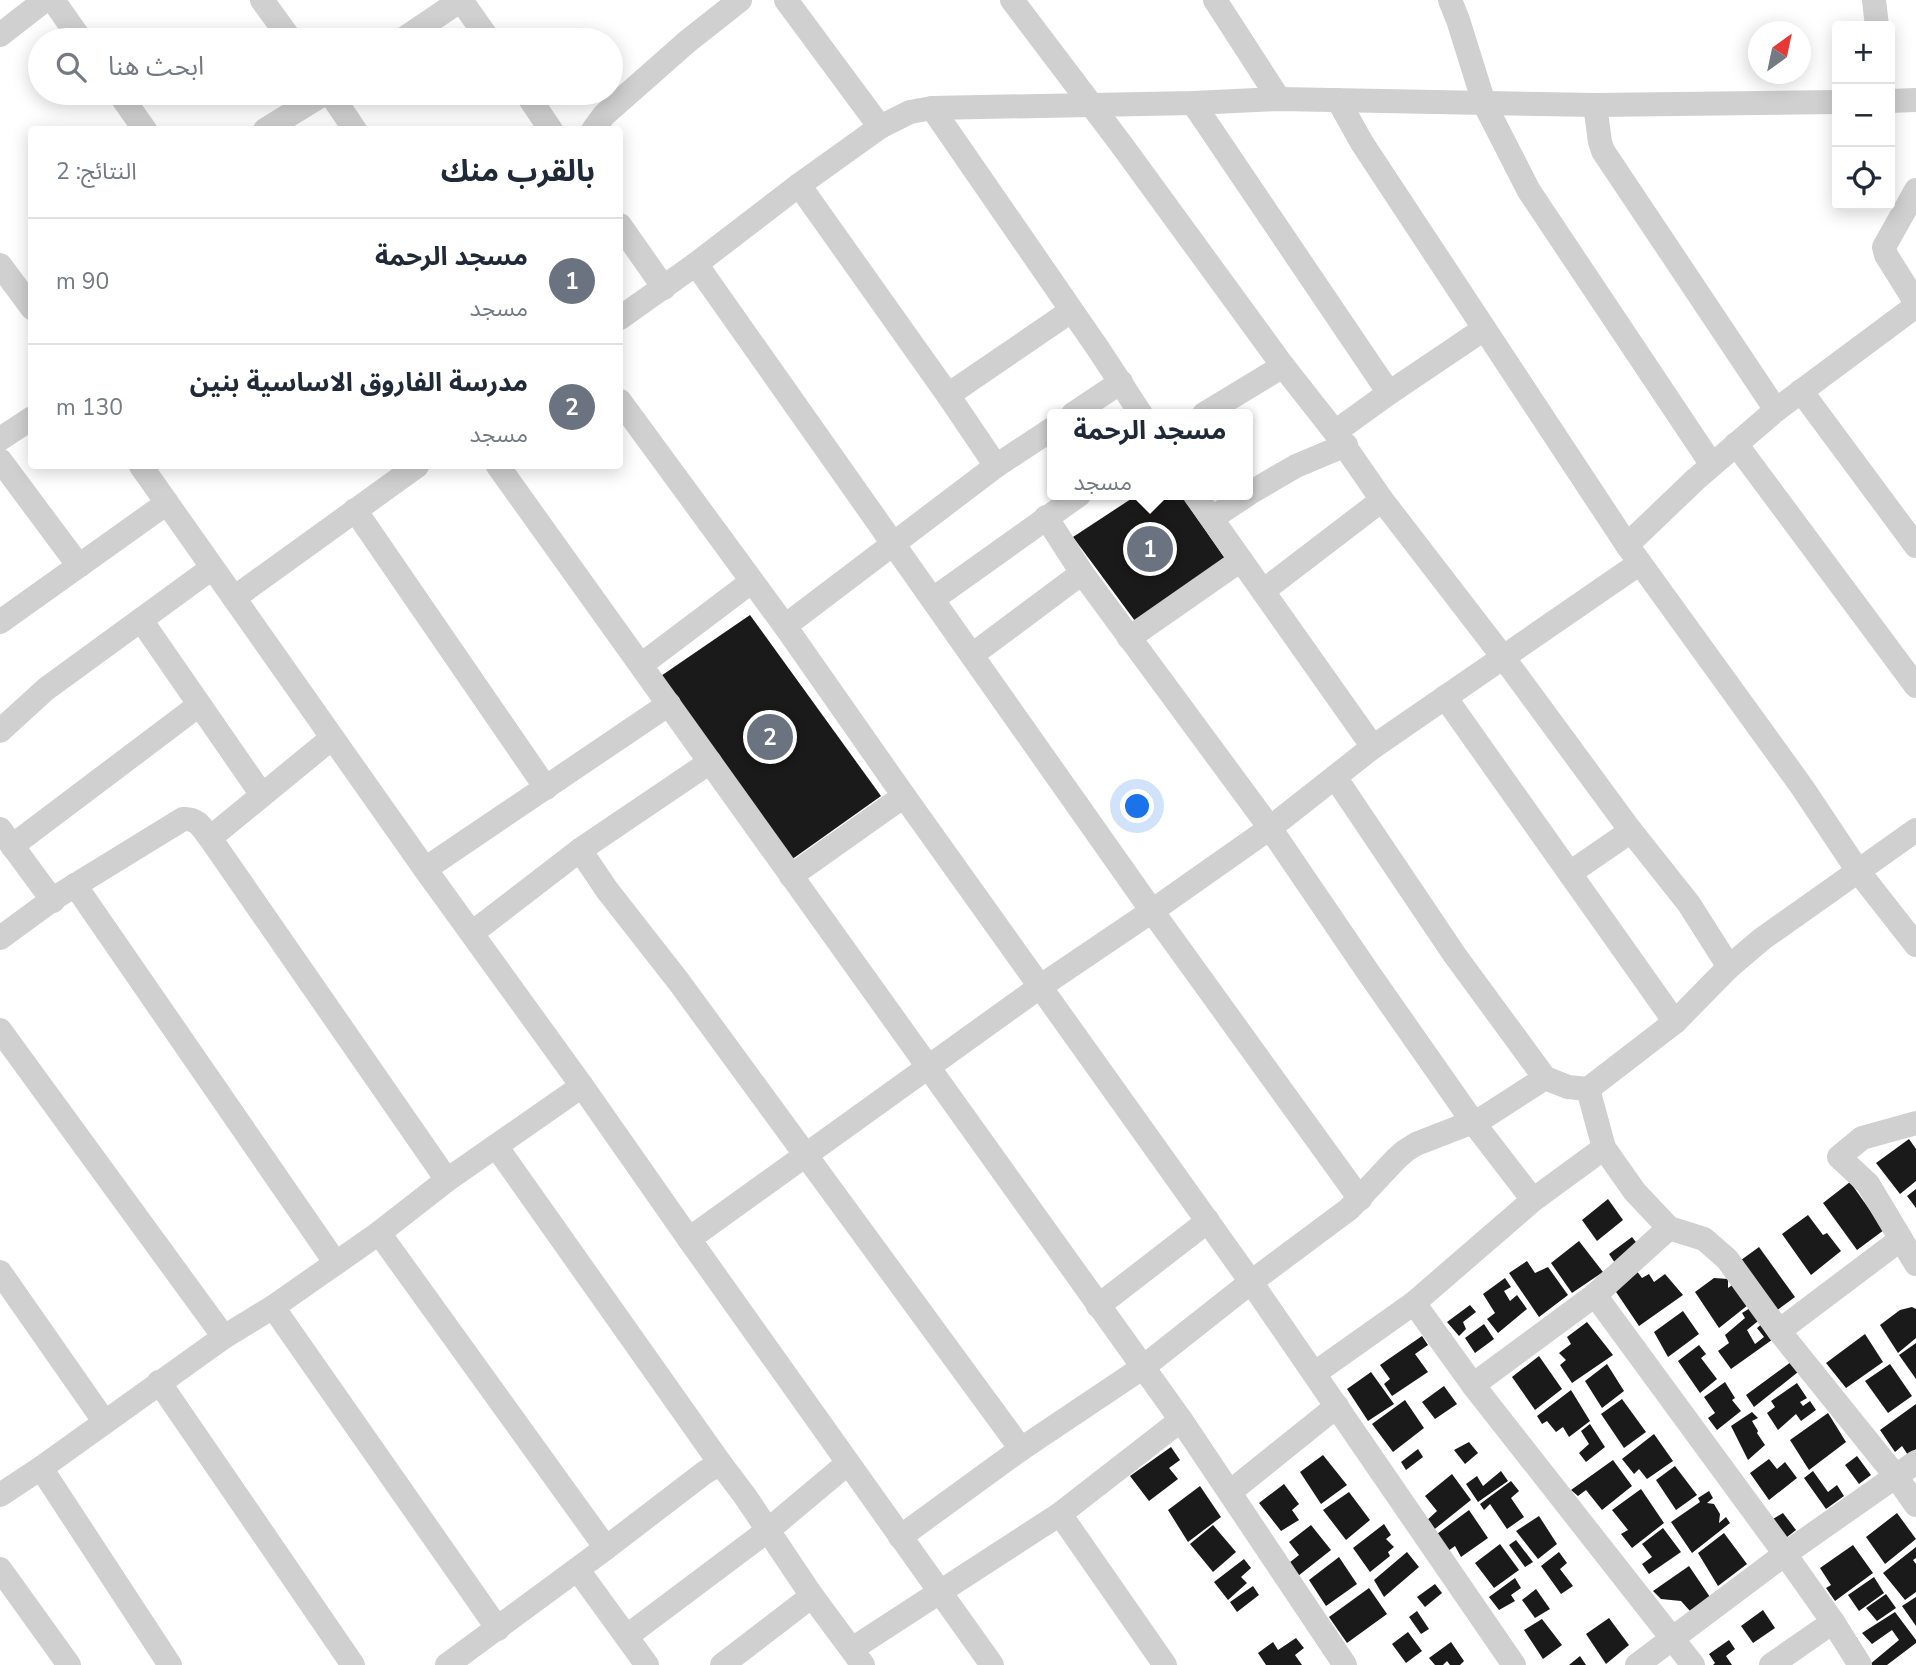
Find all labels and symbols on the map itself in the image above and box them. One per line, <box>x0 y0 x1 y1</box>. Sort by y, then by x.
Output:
north arrow <box>1748 21 1811 84</box>
pin: 1 <box>1127 523 1173 575</box>
pin: 2 <box>747 711 793 763</box>
your location <box>1120 789 1154 823</box>

